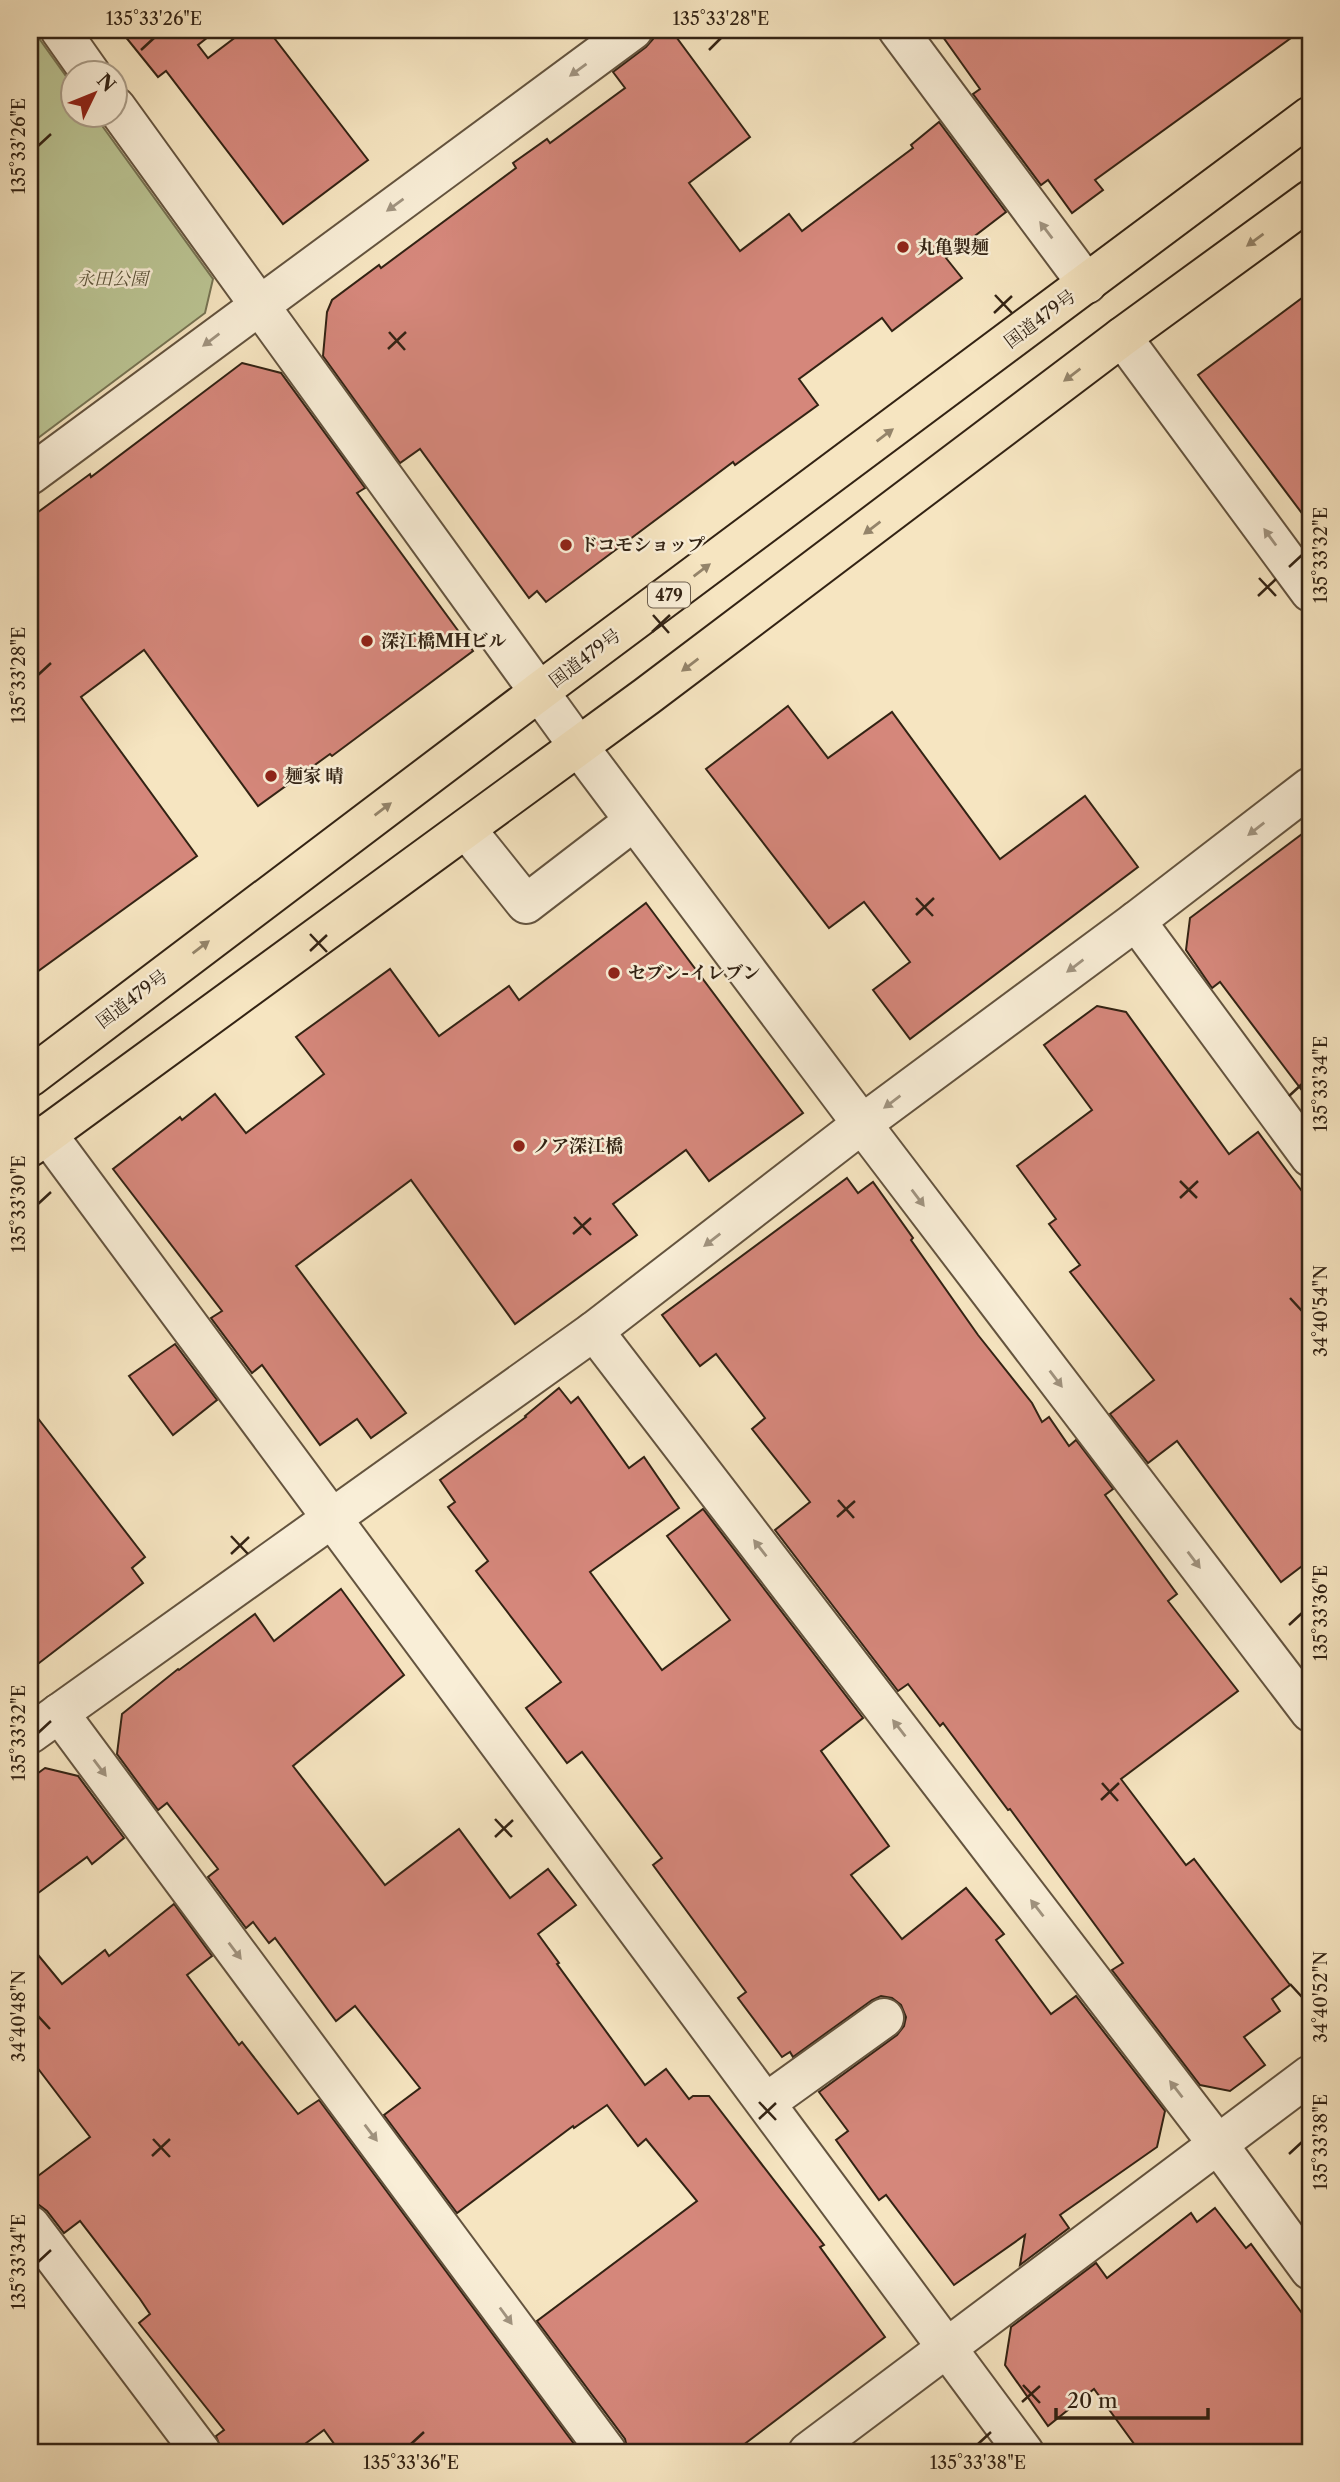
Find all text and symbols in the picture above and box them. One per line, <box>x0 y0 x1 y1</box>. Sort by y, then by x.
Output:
text: 135°33'26"E <box>106 8 202 30</box>
text: 135°33'28"E <box>672 8 770 30</box>
north arrow <box>60 60 130 130</box>
one-way arrow <box>569 63 587 77</box>
text: N <box>92 69 120 97</box>
text: 135°33'26"E <box>8 98 30 194</box>
one-way arrow <box>386 198 404 212</box>
one-way arrow <box>1039 220 1053 239</box>
one-way arrow <box>1246 233 1264 247</box>
place label: 丸亀製麺 <box>917 236 989 258</box>
marker: 丸亀製麺 <box>895 239 911 255</box>
park label: 永田公園 <box>76 268 151 290</box>
street label: 国道479号 <box>1000 285 1080 353</box>
one-way arrow <box>203 333 221 348</box>
one-way arrow <box>1063 368 1081 382</box>
one-way arrow <box>876 428 894 442</box>
text: 135°33'32"E <box>1310 507 1332 603</box>
one-way arrow <box>863 520 881 535</box>
one-way arrow <box>1263 528 1277 547</box>
place label: ドコモショップ <box>580 534 705 556</box>
marker: ドコモショップ <box>558 537 574 553</box>
one-way arrow <box>693 564 711 578</box>
road number: 479 <box>648 582 690 608</box>
street label: 国道479号 <box>545 624 625 692</box>
text: 135°33'28"E <box>8 626 30 724</box>
place label: 深江橋MHビル <box>381 630 507 652</box>
marker: 深江橋MHビル <box>359 633 375 649</box>
one-way arrow <box>681 657 699 671</box>
place label: 麺家 晴 <box>285 765 344 787</box>
marker: 麺家 晴 <box>263 768 279 784</box>
one-way arrow <box>374 803 392 817</box>
one-way arrow <box>1247 821 1265 835</box>
one-way arrow <box>192 939 210 954</box>
one-way arrow <box>1066 959 1084 973</box>
place label: セブン-イレブン <box>628 962 761 984</box>
street label: 国道479号 <box>92 965 172 1033</box>
marker: セブン-イレブン <box>606 965 622 981</box>
text: 135°33'34"E <box>1310 1036 1332 1132</box>
one-way arrow <box>883 1095 901 1109</box>
place label: ノア深江橋 <box>533 1135 623 1157</box>
marker: ノア深江橋 <box>511 1138 527 1154</box>
text: 135°33'30"E <box>8 1155 30 1253</box>
one-way arrow <box>911 1189 925 1207</box>
one-way arrow <box>703 1233 721 1248</box>
text: 34°40'54"N <box>1310 1265 1332 1357</box>
one-way arrow <box>1049 1370 1063 1388</box>
one-way arrow <box>753 1538 767 1557</box>
one-way arrow <box>1187 1551 1201 1569</box>
text: 135°33'36"E <box>1310 1565 1332 1661</box>
text: 135°33'32"E <box>8 1685 30 1781</box>
one-way arrow <box>892 1719 906 1737</box>
one-way arrow <box>92 1759 106 1777</box>
one-way arrow <box>1030 1900 1045 1918</box>
one-way arrow <box>228 1941 243 1959</box>
text: 34°40'52"N <box>1310 1951 1332 2043</box>
text: 34°40'48"N <box>8 1970 30 2062</box>
one-way arrow <box>1169 2080 1183 2098</box>
text: 135°33'38"E <box>1310 2094 1332 2190</box>
one-way arrow <box>364 2124 378 2142</box>
text: 135°33'34"E <box>8 2214 30 2310</box>
one-way arrow <box>499 2307 513 2325</box>
scale bar <box>1056 2377 1209 2421</box>
text: 20 m <box>1067 2388 1118 2413</box>
text: 135°33'36"E <box>363 2452 459 2474</box>
text: 135°33'38"E <box>930 2452 1026 2474</box>

